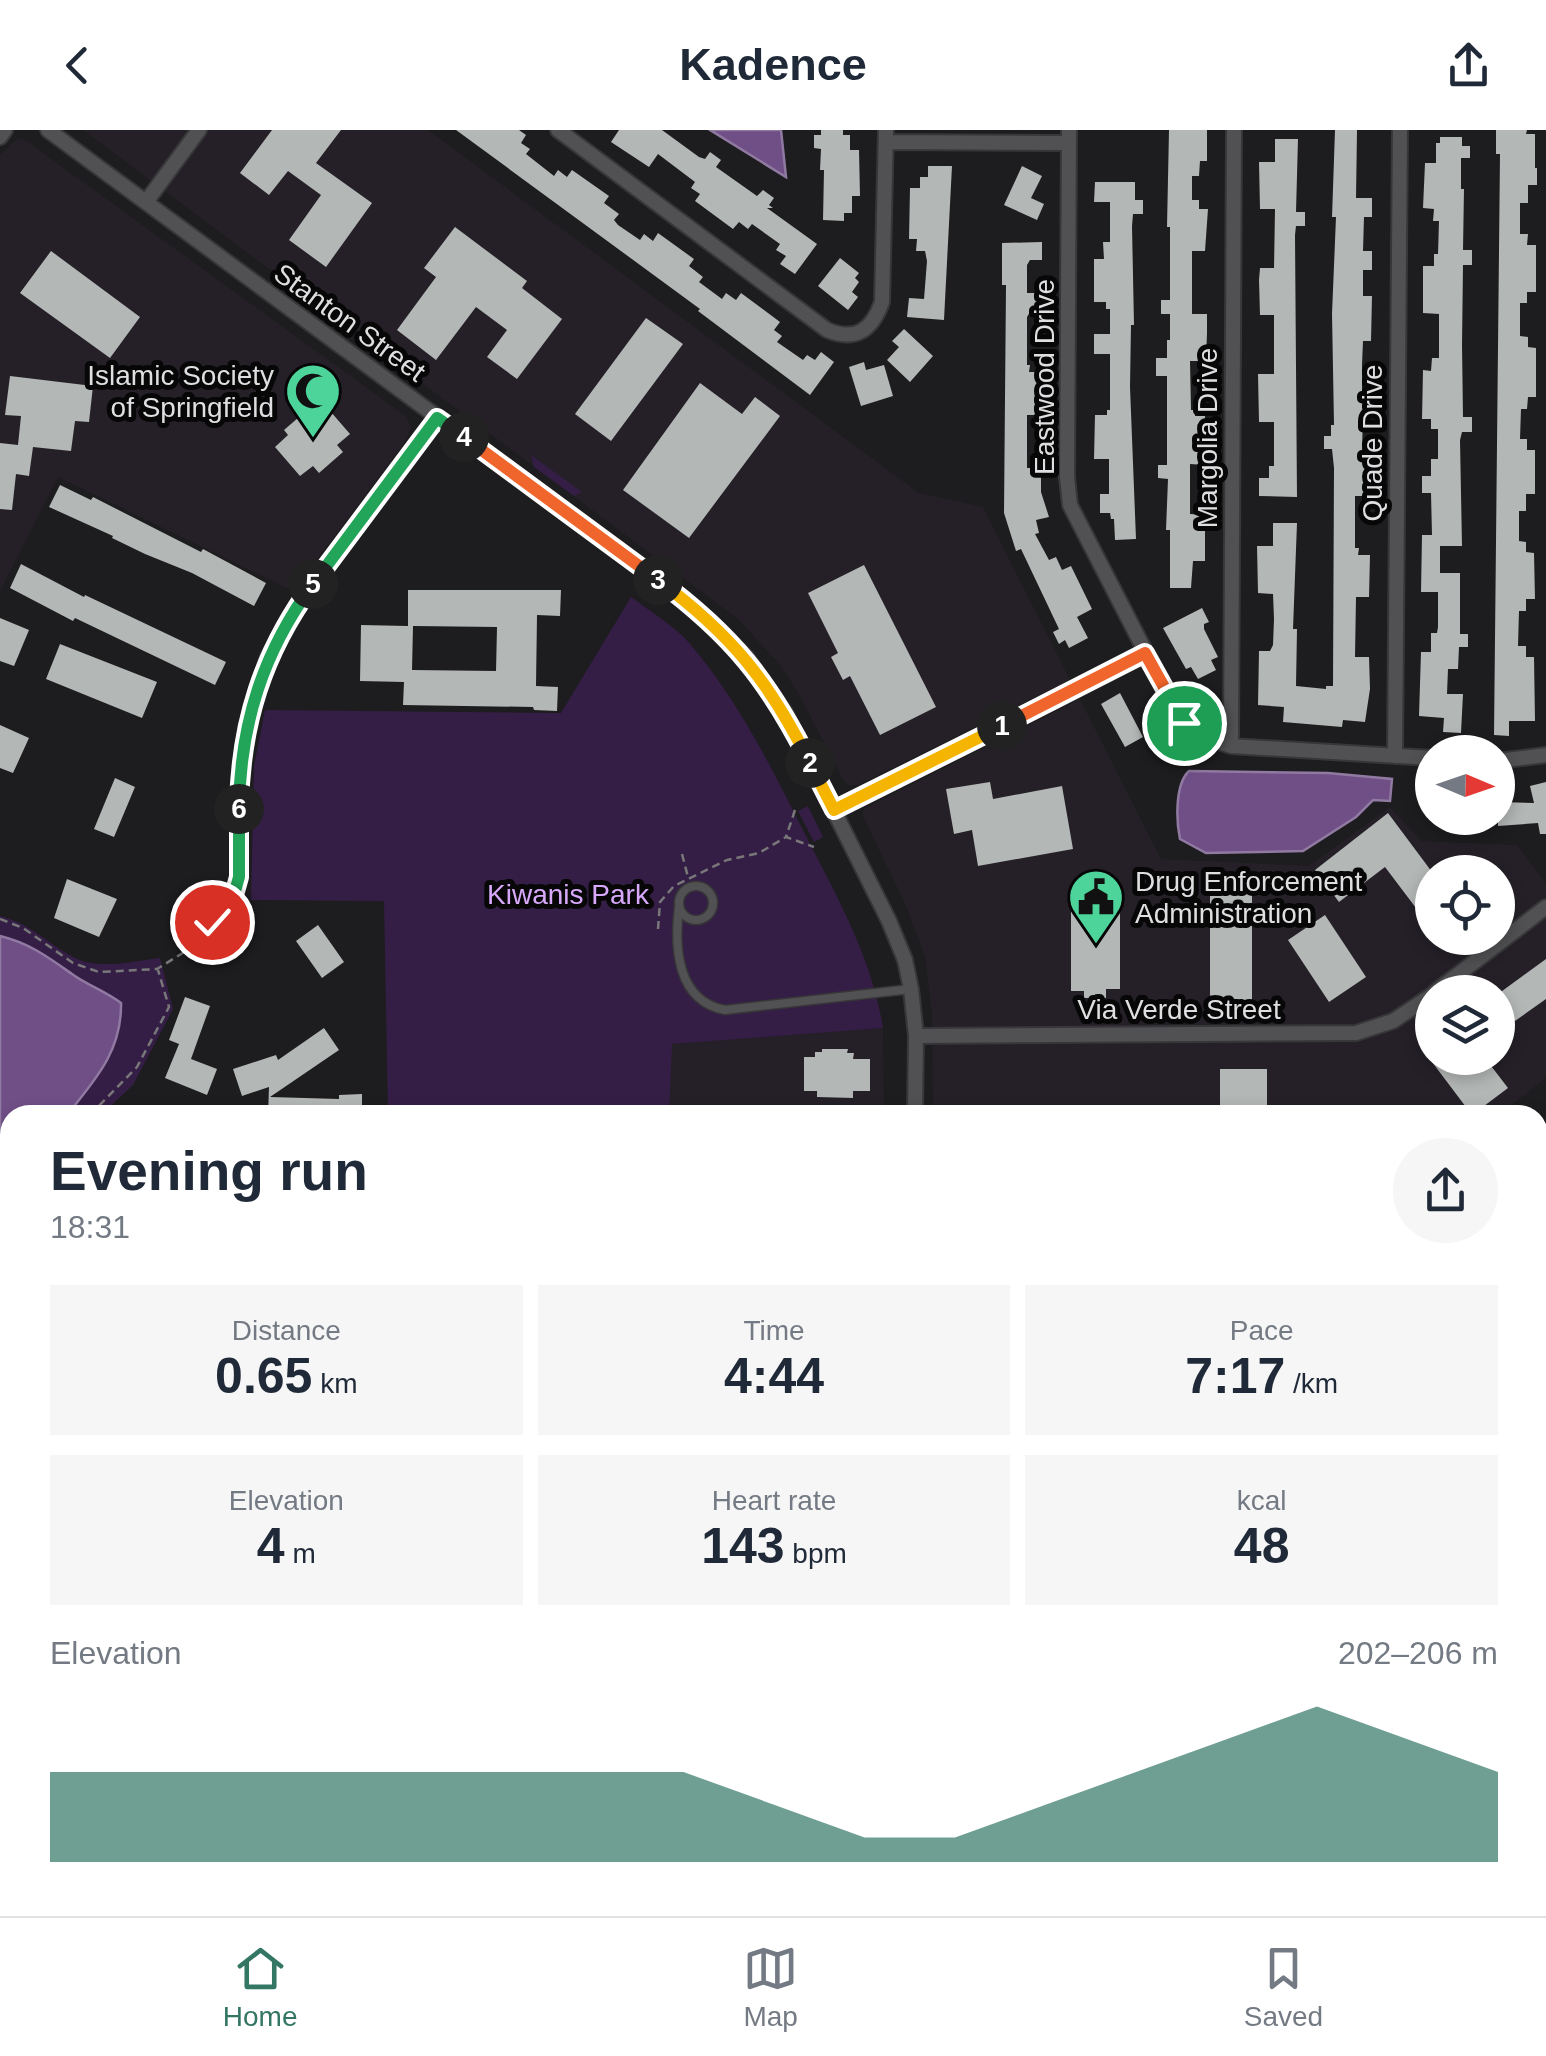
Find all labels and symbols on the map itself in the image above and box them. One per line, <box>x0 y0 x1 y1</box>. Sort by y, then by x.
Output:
street label: Stanton Street <box>268 257 431 388</box>
street label: Eastwood Drive <box>1029 279 1060 475</box>
street label: Margolia Drive <box>1192 348 1223 528</box>
place label: Islamic Society of Springfield <box>87 360 274 423</box>
mosque icon: Islamic Society of Springfield <box>283 361 343 440</box>
street label: Quade Drive <box>1357 364 1388 522</box>
pin: 4 <box>439 412 489 462</box>
pin: 3 <box>633 555 683 605</box>
pin: 5 <box>288 559 338 609</box>
pin <box>1142 681 1227 766</box>
pin: 1 <box>977 701 1027 751</box>
north arrow <box>1415 735 1515 835</box>
pin: 2 <box>785 738 835 788</box>
pin: 6 <box>214 784 264 834</box>
place label: Drug Enforcement Administration <box>1135 866 1362 929</box>
public building icon: Drug Enforcement Administration <box>1066 867 1126 946</box>
park label: Kiwanis Park <box>487 879 650 910</box>
pin <box>170 880 255 965</box>
street label: Via Verde Street <box>1077 994 1281 1025</box>

